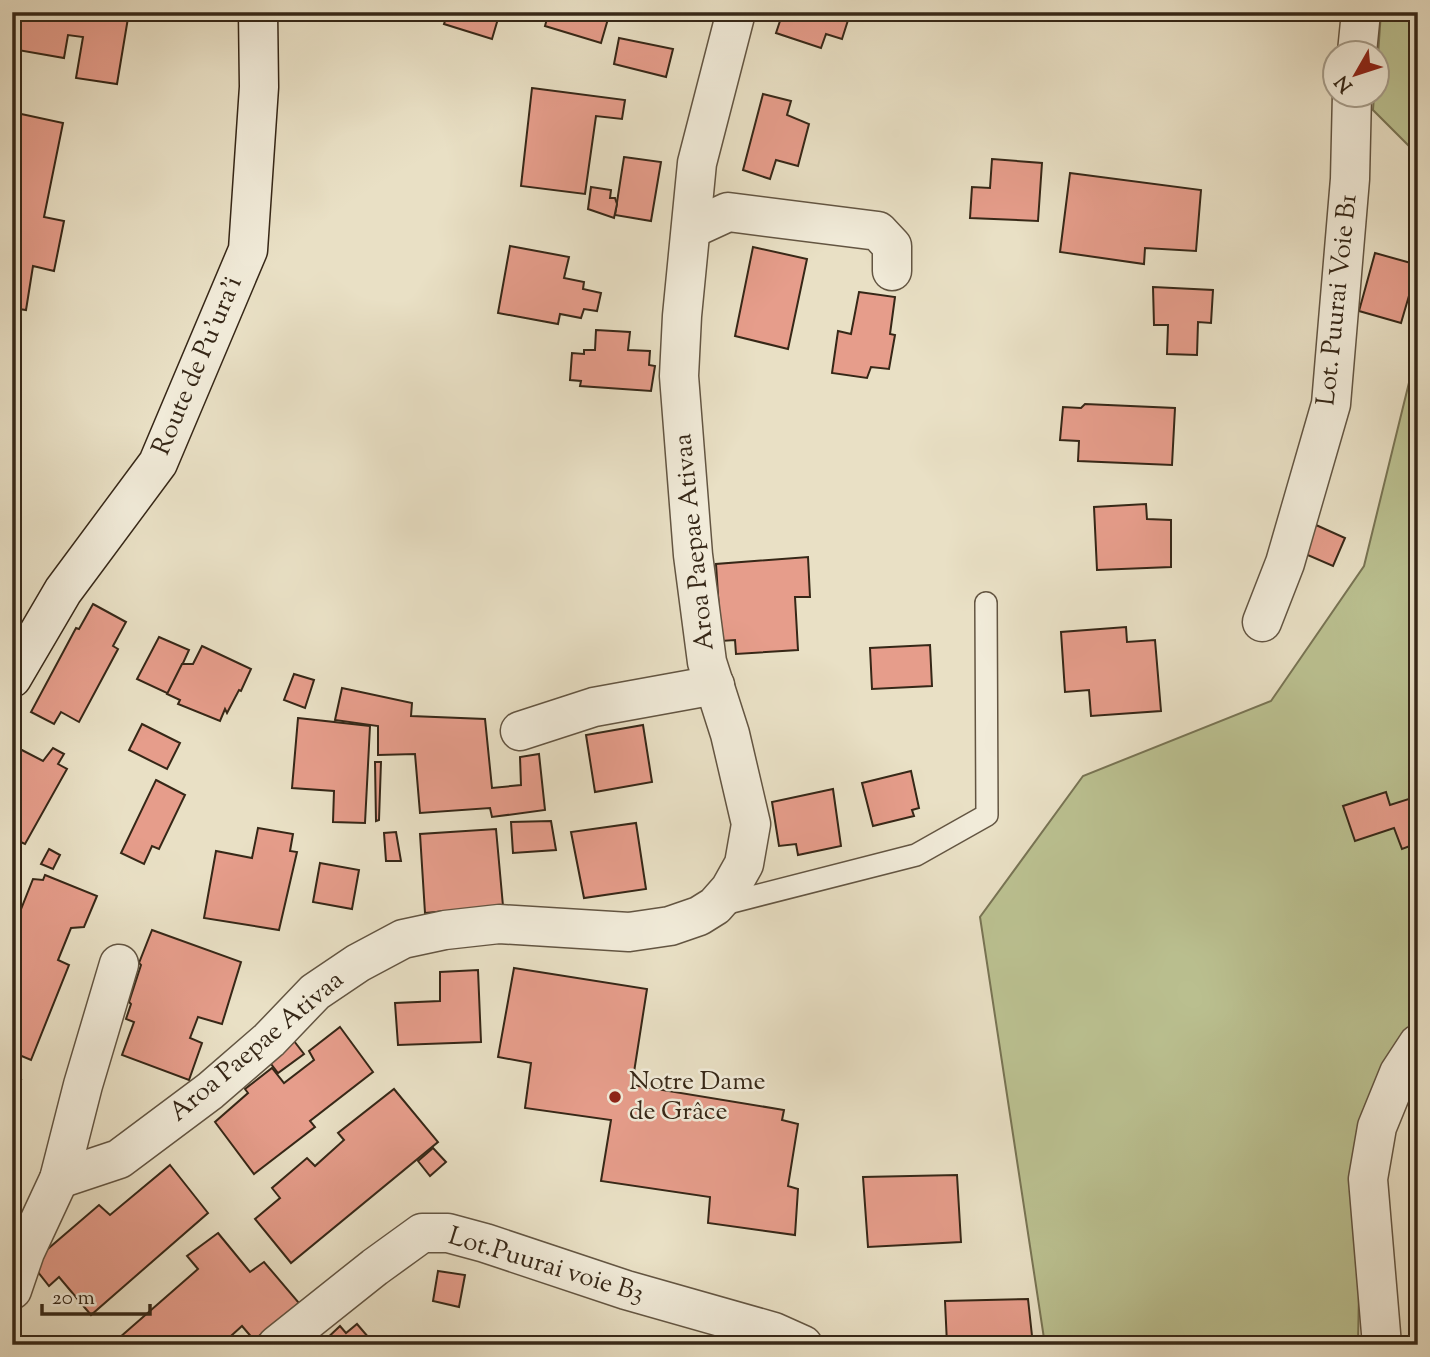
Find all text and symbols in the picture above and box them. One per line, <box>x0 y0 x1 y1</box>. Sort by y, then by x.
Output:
north arrow <box>1322 38 1392 108</box>
text: N <box>1329 69 1360 98</box>
street label: Lot. Puurai Voie B1 <box>1308 192 1368 408</box>
street label: Route de Pu'ura'i <box>144 271 252 461</box>
street label: Aroa Paepae Ativaa <box>665 432 725 652</box>
street label: Aroa Paepae Ativaa <box>162 963 352 1131</box>
place label: Notre Dame de Grâce <box>629 1064 766 1131</box>
marker: Notre Dame de Grâce <box>607 1089 623 1105</box>
street label: Lot.Puurai voie B3 <box>444 1219 648 1313</box>
scale bar <box>42 1273 150 1317</box>
text: 20 m <box>52 1284 95 1314</box>

